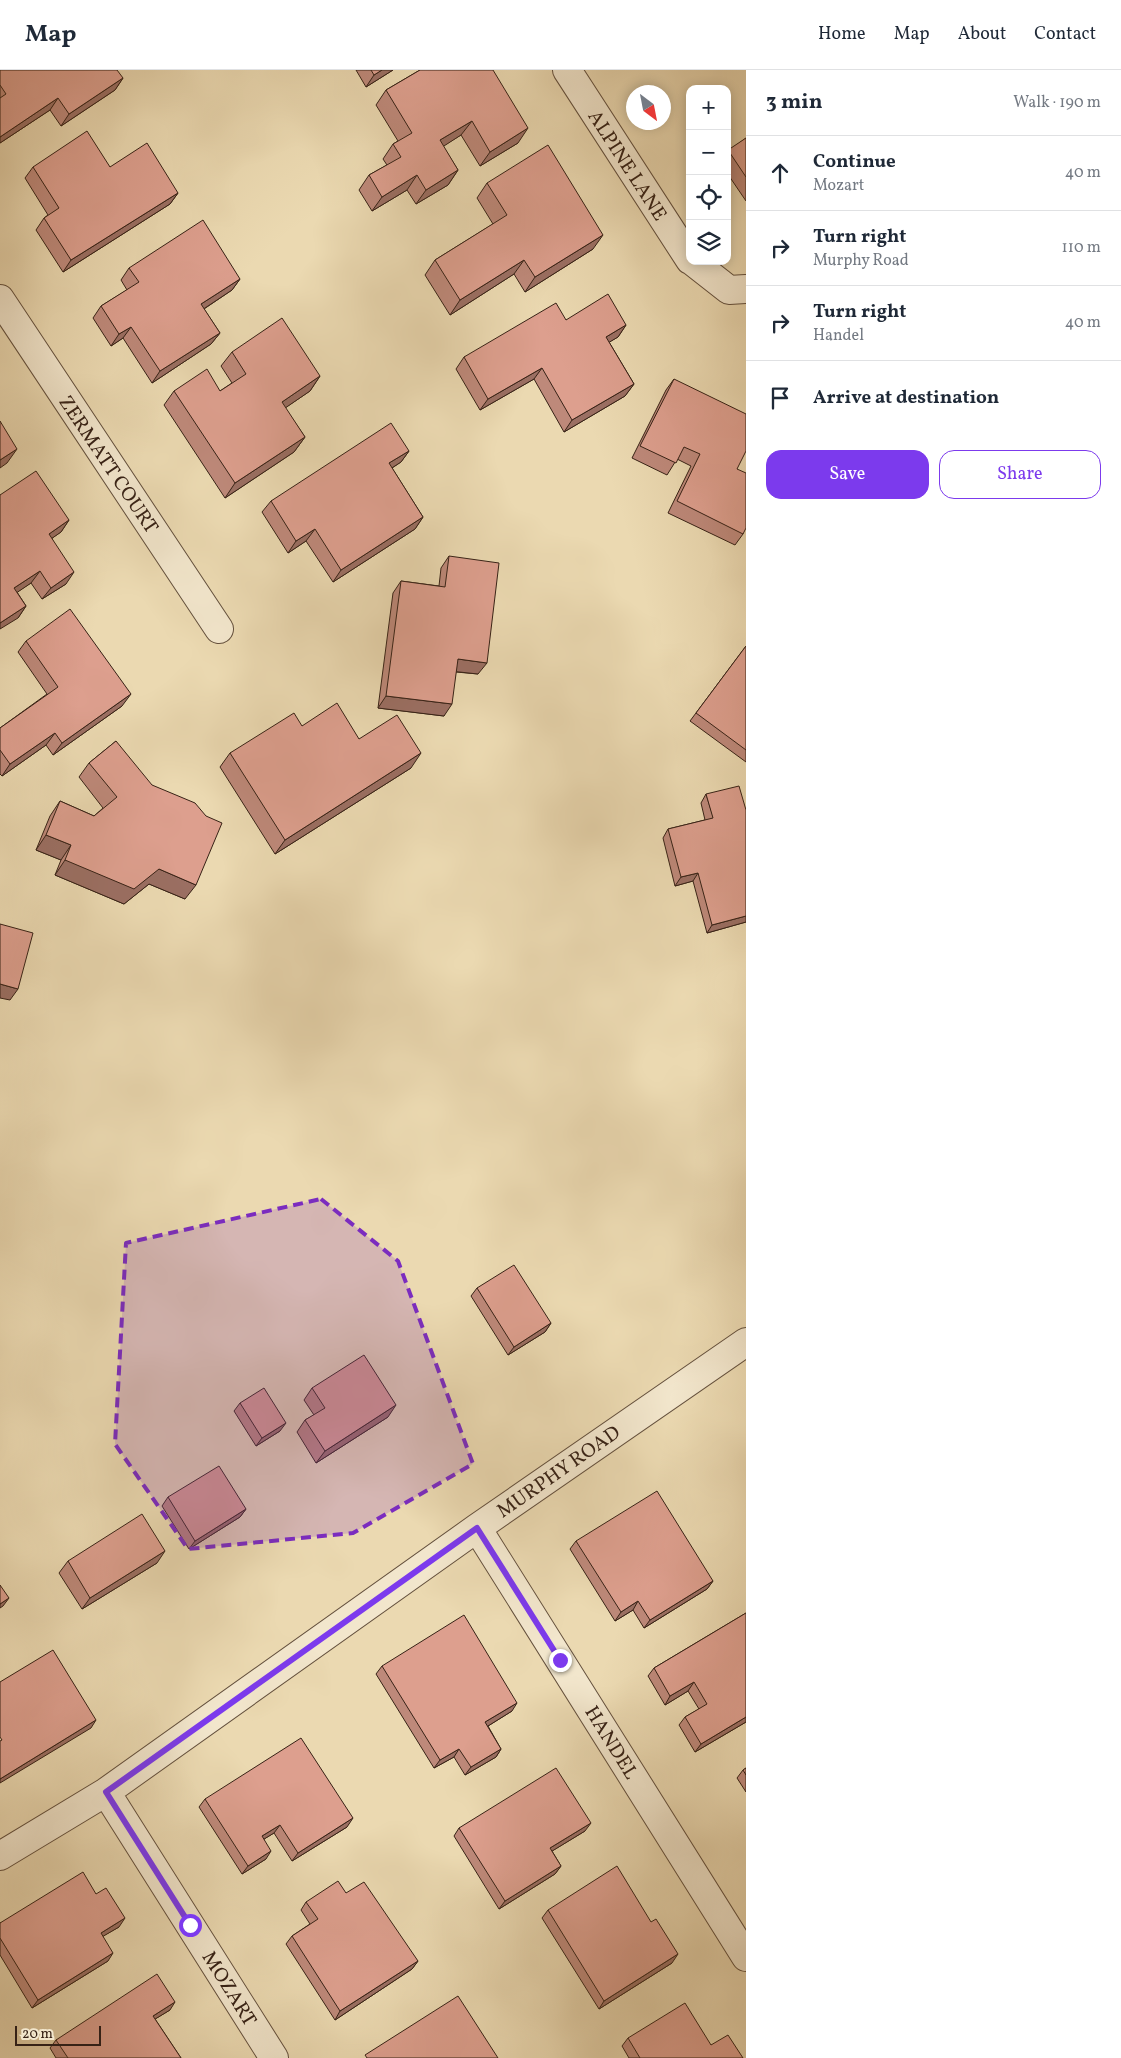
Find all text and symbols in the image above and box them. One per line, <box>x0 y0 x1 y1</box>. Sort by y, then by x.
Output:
text: Map <box>25 18 76 52</box>
text: Home <box>818 22 866 47</box>
text: Map <box>894 22 930 47</box>
text: About <box>958 22 1006 47</box>
text: Contact <box>1034 22 1096 47</box>
north arrow <box>626 85 671 130</box>
map controls <box>686 85 731 265</box>
button: + <box>686 85 731 130</box>
text: 3 min <box>766 88 822 117</box>
text: Walk · 190 m <box>1013 92 1101 114</box>
street label: ALPINE LANE <box>580 105 673 227</box>
button: − <box>686 130 731 175</box>
text: Continue <box>813 149 896 175</box>
icon: ahead <box>766 159 794 187</box>
text: 40 m <box>1065 162 1101 184</box>
button: locate <box>686 175 731 220</box>
text: Mozart <box>813 175 864 197</box>
button: layers <box>686 220 731 265</box>
text: Turn right <box>813 224 906 250</box>
icon: right <box>766 234 794 262</box>
text: 110 m <box>1062 237 1101 259</box>
text: Murphy Road <box>813 250 909 272</box>
text: Turn right <box>813 299 906 325</box>
icon: right <box>766 309 794 337</box>
text: 40 m <box>1065 312 1101 334</box>
text: Handel <box>813 325 864 347</box>
icon: arrive <box>766 384 794 412</box>
text: Arrive at destination <box>813 385 999 411</box>
street label: ZERMATT COURT <box>51 390 164 540</box>
button: Save <box>766 450 929 499</box>
button: Share <box>939 450 1101 499</box>
street label: MURPHY ROAD <box>492 1420 627 1526</box>
route end <box>549 1649 572 1672</box>
street label: HANDEL <box>577 1701 644 1785</box>
route start <box>179 1914 202 1937</box>
street label: MOZART <box>194 1946 263 2032</box>
scale bar <box>15 2023 101 2046</box>
text: 20 m <box>22 2025 53 2044</box>

